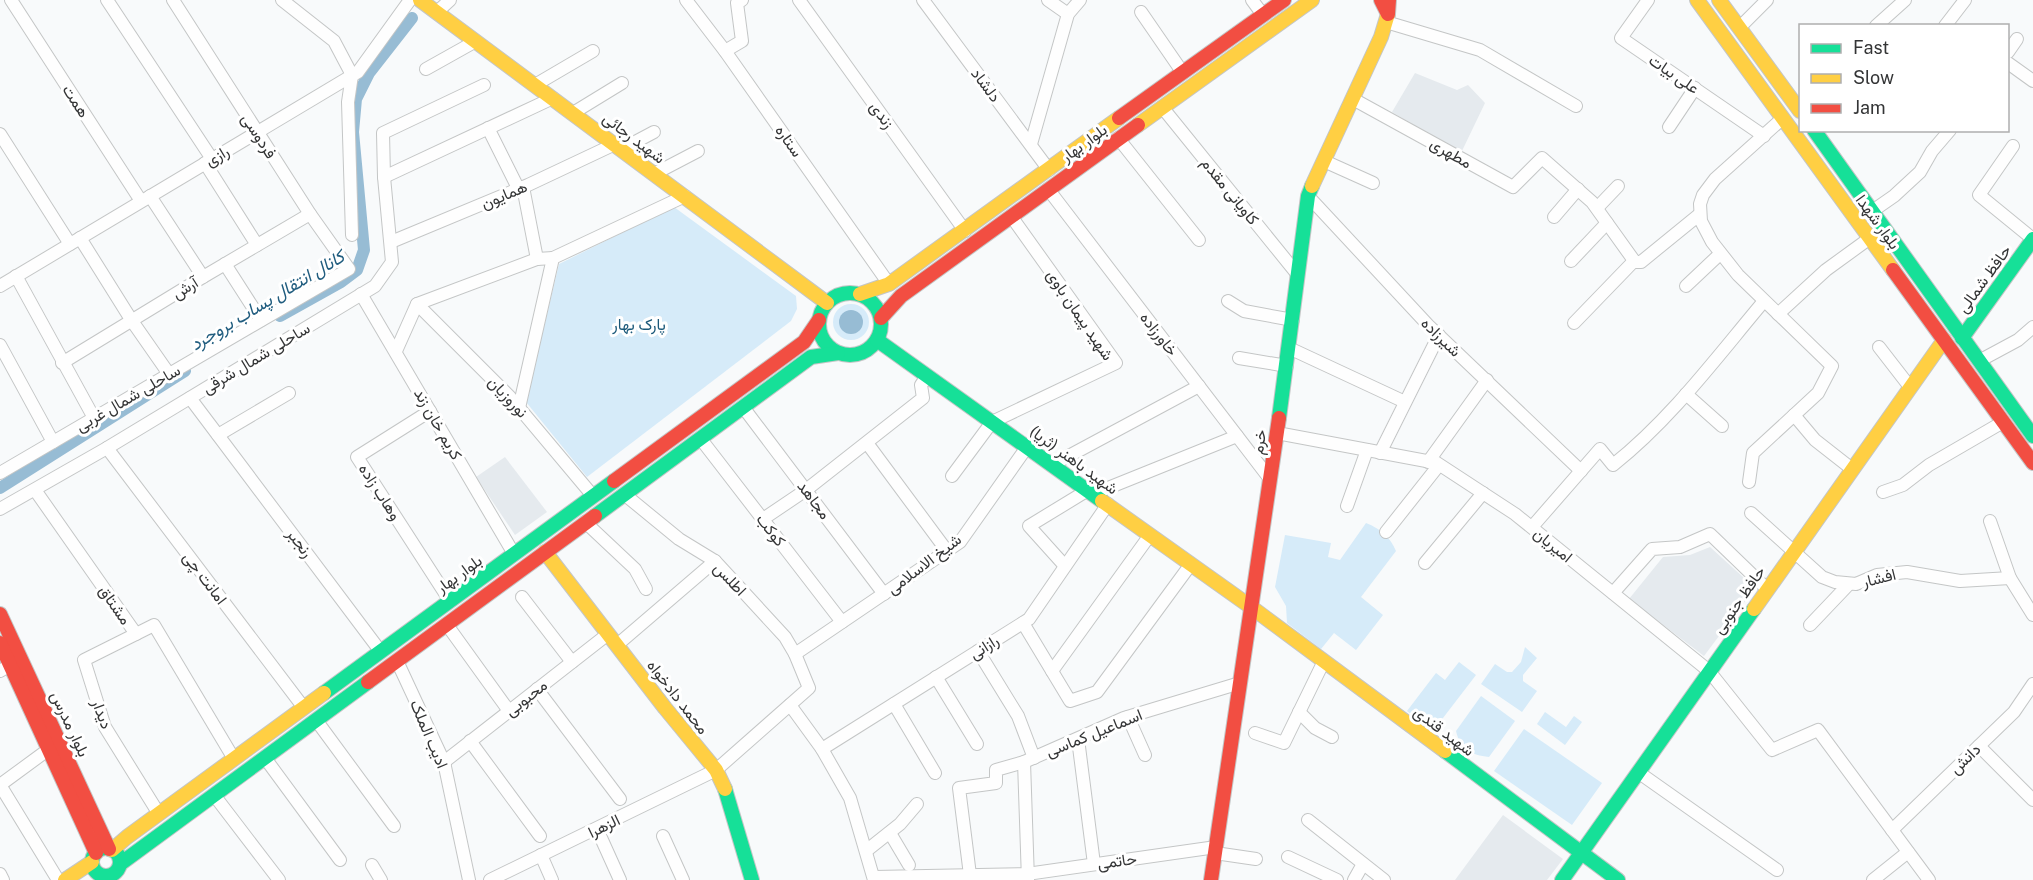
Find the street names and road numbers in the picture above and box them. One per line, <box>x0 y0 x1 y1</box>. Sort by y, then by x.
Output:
street label: علی بیات <box>1645 50 1703 98</box>
street label: دلشاد <box>967 64 1005 106</box>
street label: همت <box>58 81 94 121</box>
street label: زندی <box>865 98 898 133</box>
street label: شهید رجائی <box>598 108 669 168</box>
street label: فردوسی <box>237 110 281 163</box>
street label: بلوار بهار <box>1056 120 1111 167</box>
street label: ستاره <box>770 121 807 161</box>
street label: مطهری <box>1426 134 1475 173</box>
street label: رازی <box>201 141 233 171</box>
street label: کاویانی مقدم <box>1196 154 1263 229</box>
street label: همایون <box>478 177 530 214</box>
street label: بلوار شهدا <box>1851 191 1904 254</box>
street label: حافظ شمالی <box>1953 241 2016 317</box>
street label: شهید پیمان باوی <box>1041 266 1117 365</box>
street label: آرش <box>169 272 203 304</box>
street label: خاورزاده <box>1135 308 1182 361</box>
street label: شیرزاده <box>1416 313 1465 361</box>
street label: ساحلی شمال شرقی <box>199 318 314 399</box>
street label: ساحلی شمال غربی <box>72 360 184 437</box>
street label: نوروزیان <box>483 372 532 422</box>
street label: کریم خان زند <box>409 385 466 464</box>
street label: شهید باهنر (ثریا) <box>1026 422 1122 499</box>
street label: خرم <box>1248 428 1271 456</box>
street label: وهاب زاده <box>354 460 405 524</box>
street label: مجاهد <box>793 477 835 523</box>
street label: کوکب <box>752 510 790 551</box>
street label: رنجبر <box>282 524 317 562</box>
street label: امیریان <box>1529 524 1576 567</box>
street label: شیخ الاسلامی <box>883 530 966 600</box>
street label: امانت چی <box>178 548 231 609</box>
street label: بلوار بهار <box>431 551 486 598</box>
street label: اطلس <box>709 558 750 600</box>
street label: حافظ جنوبی <box>1709 562 1770 638</box>
street label: افشار <box>1859 565 1898 593</box>
street label: مشتاق <box>95 582 135 628</box>
street label: رازانی <box>966 631 1003 664</box>
street label: محمد دادخواه <box>642 656 713 739</box>
street label: محبوبی <box>501 676 552 721</box>
street label: بلوار مدرس <box>46 688 93 760</box>
street label: دیدار <box>86 695 116 732</box>
street label: ادیب الملک <box>406 697 452 771</box>
street label: شهید قندی <box>1409 702 1478 761</box>
street label: اسماعیل کماسی <box>1043 705 1145 762</box>
street label: دانش <box>1946 740 1985 779</box>
street label: الزهرا <box>585 810 624 843</box>
street label: حاتمی <box>1096 849 1138 874</box>

